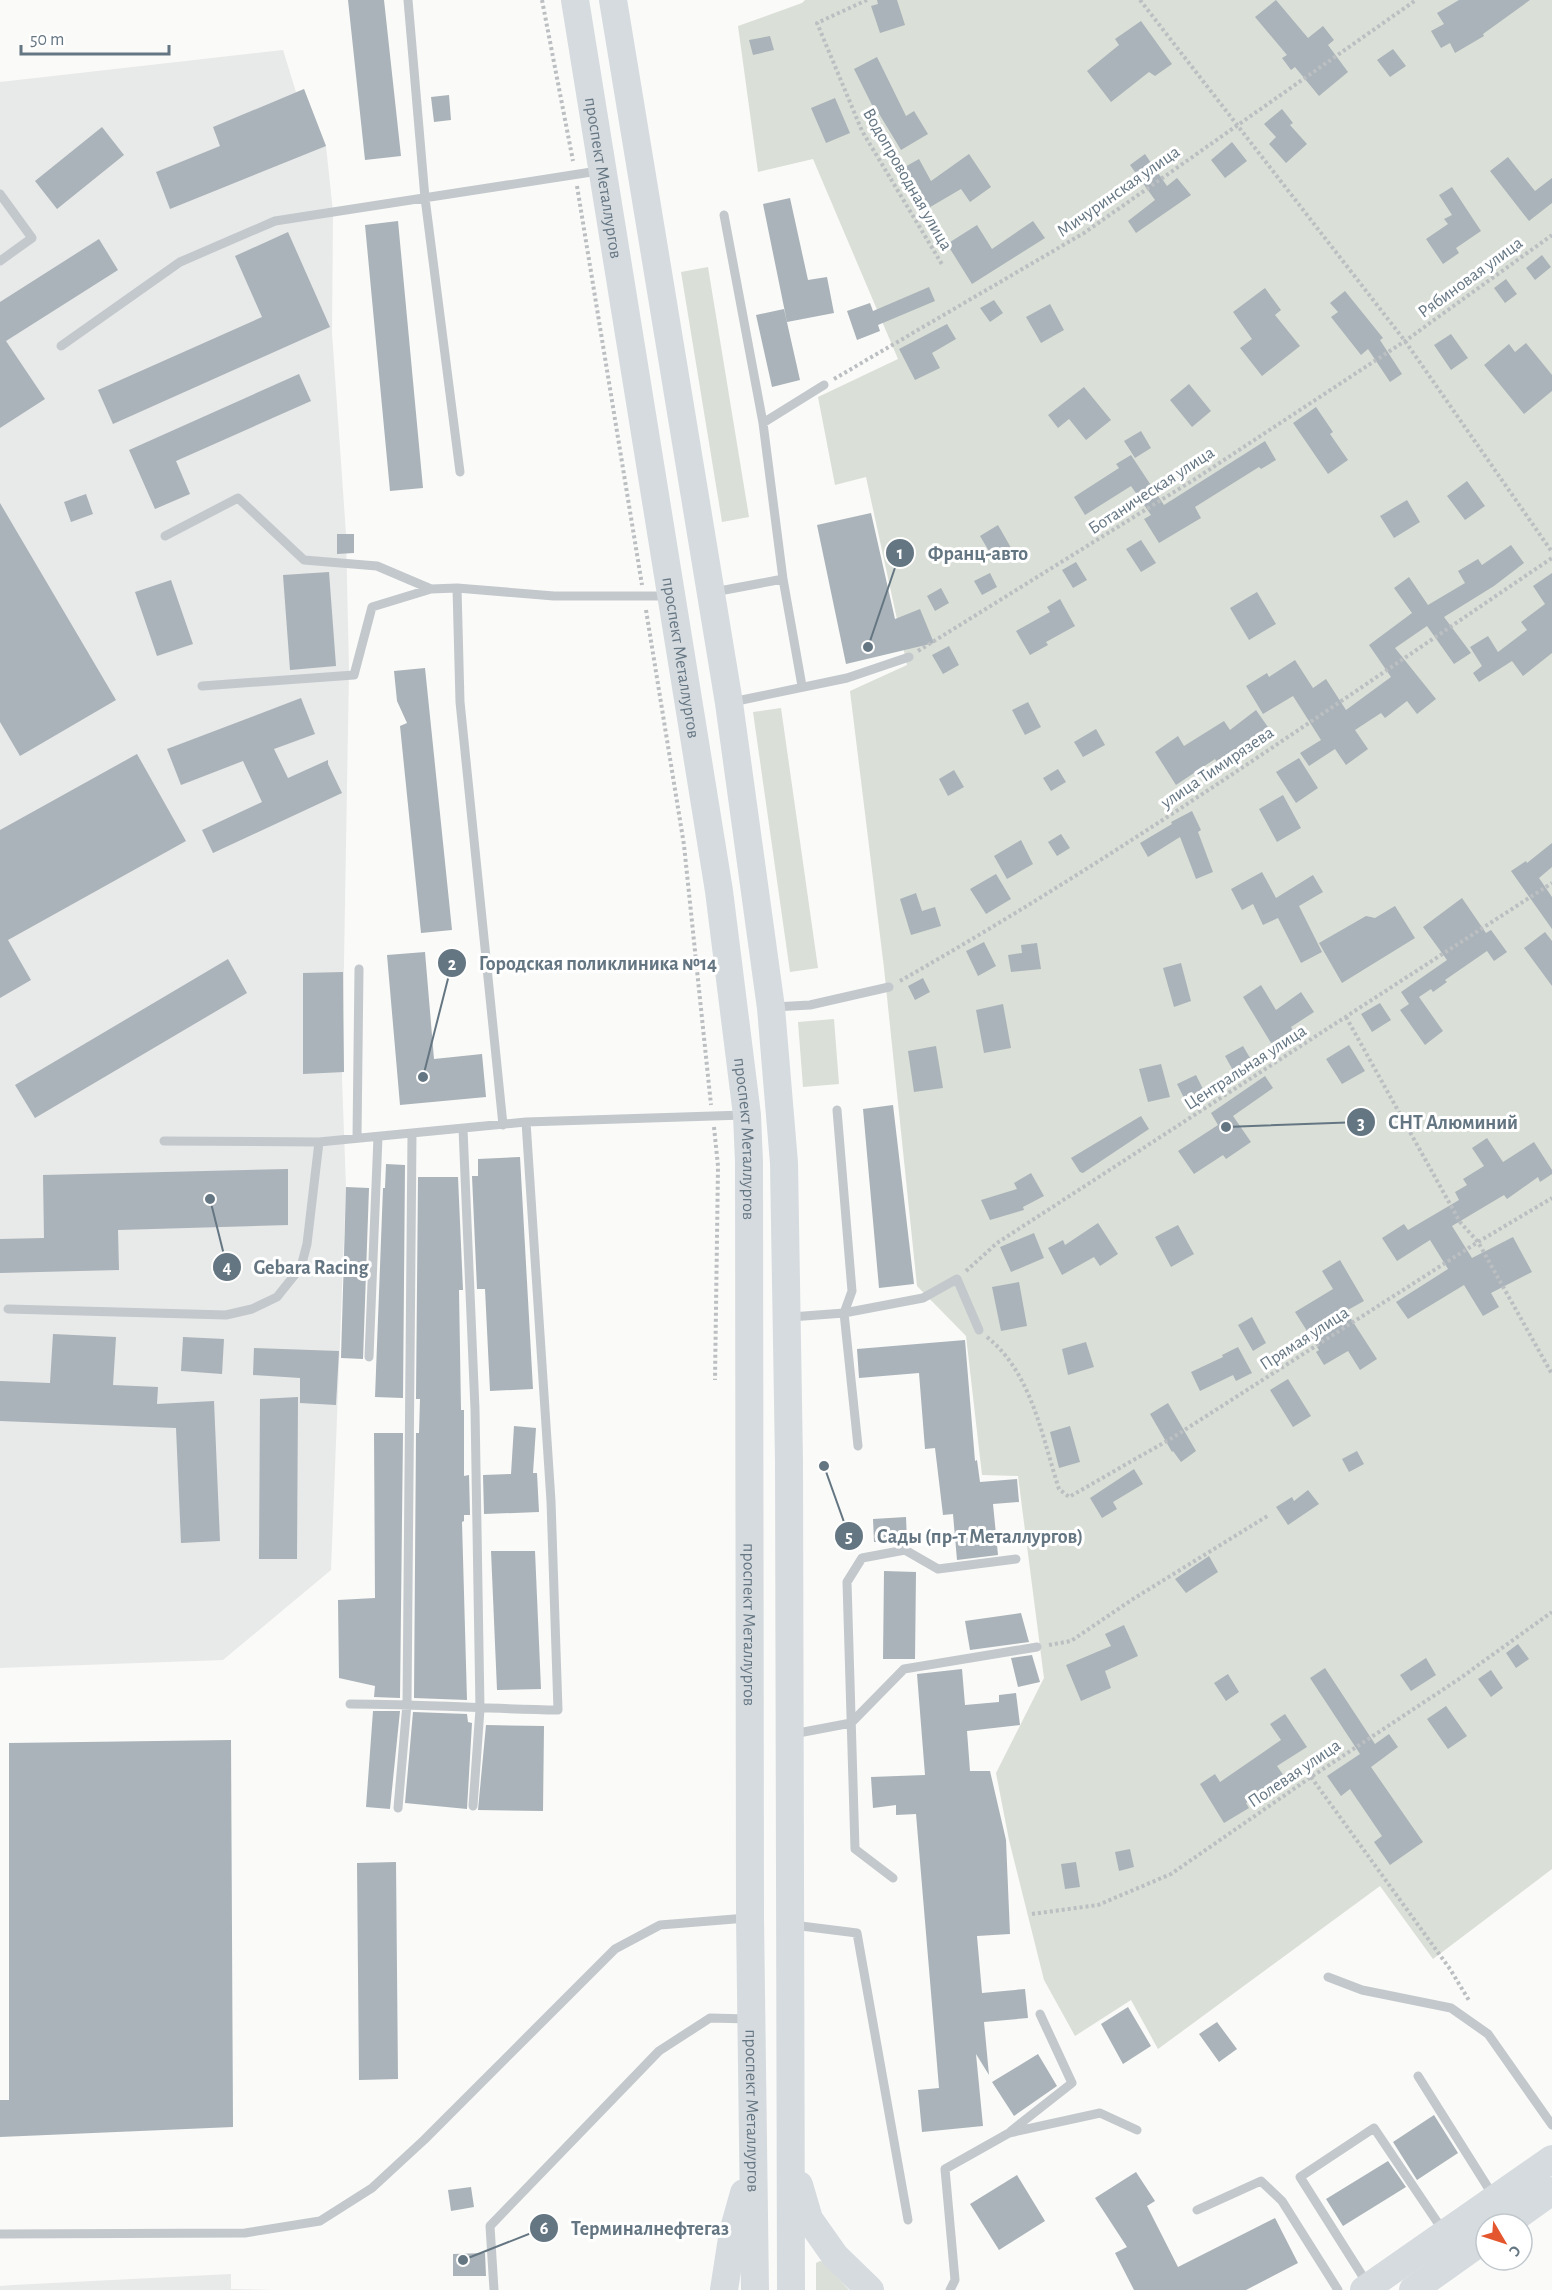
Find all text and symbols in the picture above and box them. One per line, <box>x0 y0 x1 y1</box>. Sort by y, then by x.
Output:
scale bar <box>21 18 170 56</box>
text: 50 m <box>30 31 64 49</box>
street label: проспект Металлургов <box>581 96 625 260</box>
street label: Водопроводная улица <box>859 105 955 254</box>
street label: Мичуринская улица <box>1054 143 1183 241</box>
street label: Рябиновая улица <box>1414 233 1526 322</box>
street label: Ботаническая улица <box>1085 443 1218 538</box>
callout: Франц-авто <box>885 534 1040 572</box>
text: Франц-авто <box>928 544 1028 564</box>
text: 1 <box>897 545 903 563</box>
street label: проспект Металлургов <box>658 576 702 740</box>
street label: улица Тимирязева <box>1157 723 1277 813</box>
callout: Городская поликлиника №14 <box>437 944 729 982</box>
text: Городская поликлиника №14 <box>479 954 717 974</box>
text: 2 <box>448 956 457 974</box>
street label: Центральная улица <box>1181 1022 1310 1114</box>
street label: проспект Металлургов <box>730 1057 757 1220</box>
callout: СНТ Алюминий <box>1346 1103 1530 1141</box>
text: СНТ Алюминий <box>1388 1113 1518 1133</box>
text: 3 <box>1357 1115 1365 1133</box>
callout: Gebara Racing <box>212 1248 381 1286</box>
text: Gebara Racing <box>253 1258 370 1278</box>
text: 4 <box>222 1259 232 1277</box>
street label: Прямая улица <box>1257 1303 1352 1374</box>
callout: Сады (пр-т Металлургов) <box>834 1517 1095 1555</box>
text: Сады (пр-т Металлургов) <box>877 1527 1083 1547</box>
text: 5 <box>845 1528 853 1546</box>
street label: проспект Металлургов <box>740 1543 758 1706</box>
street label: Полевая улица <box>1245 1736 1344 1811</box>
street label: проспект Металлургов <box>741 2029 762 2192</box>
callout: Терминалнефтегаз <box>529 2209 741 2247</box>
north arrow <box>1474 2212 1534 2272</box>
text: Терминалнефтегаз <box>571 2219 729 2239</box>
text: 6 <box>540 2220 549 2238</box>
text: С <box>1506 2242 1524 2259</box>

